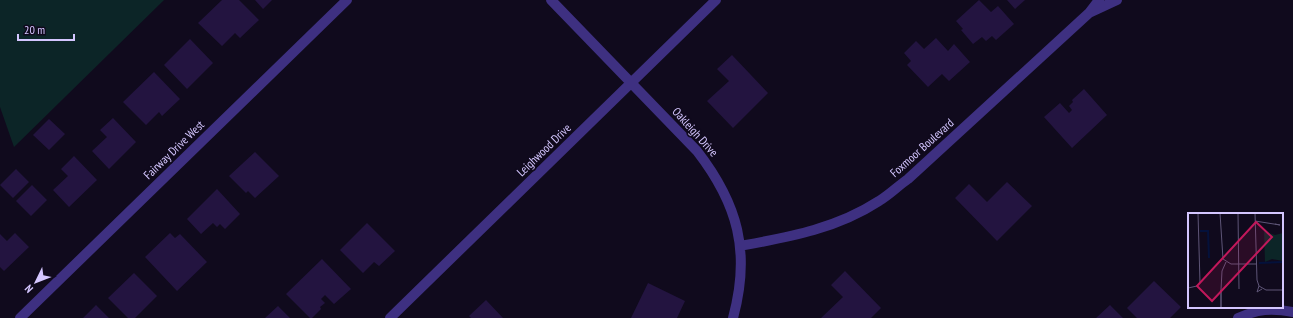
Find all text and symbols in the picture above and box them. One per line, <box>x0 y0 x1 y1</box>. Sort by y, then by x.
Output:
scale bar <box>18 16 74 42</box>
text: 20 m <box>24 22 45 37</box>
street label: Oakleigh Drive <box>669 104 721 159</box>
street label: Foxmoor Boulevard <box>887 115 957 180</box>
street label: Fairway Drive West <box>140 117 208 182</box>
street label: Leighwood Drive <box>513 120 574 179</box>
inset map <box>1188 213 1283 308</box>
north arrow <box>16 262 56 302</box>
text: N <box>22 282 36 296</box>

